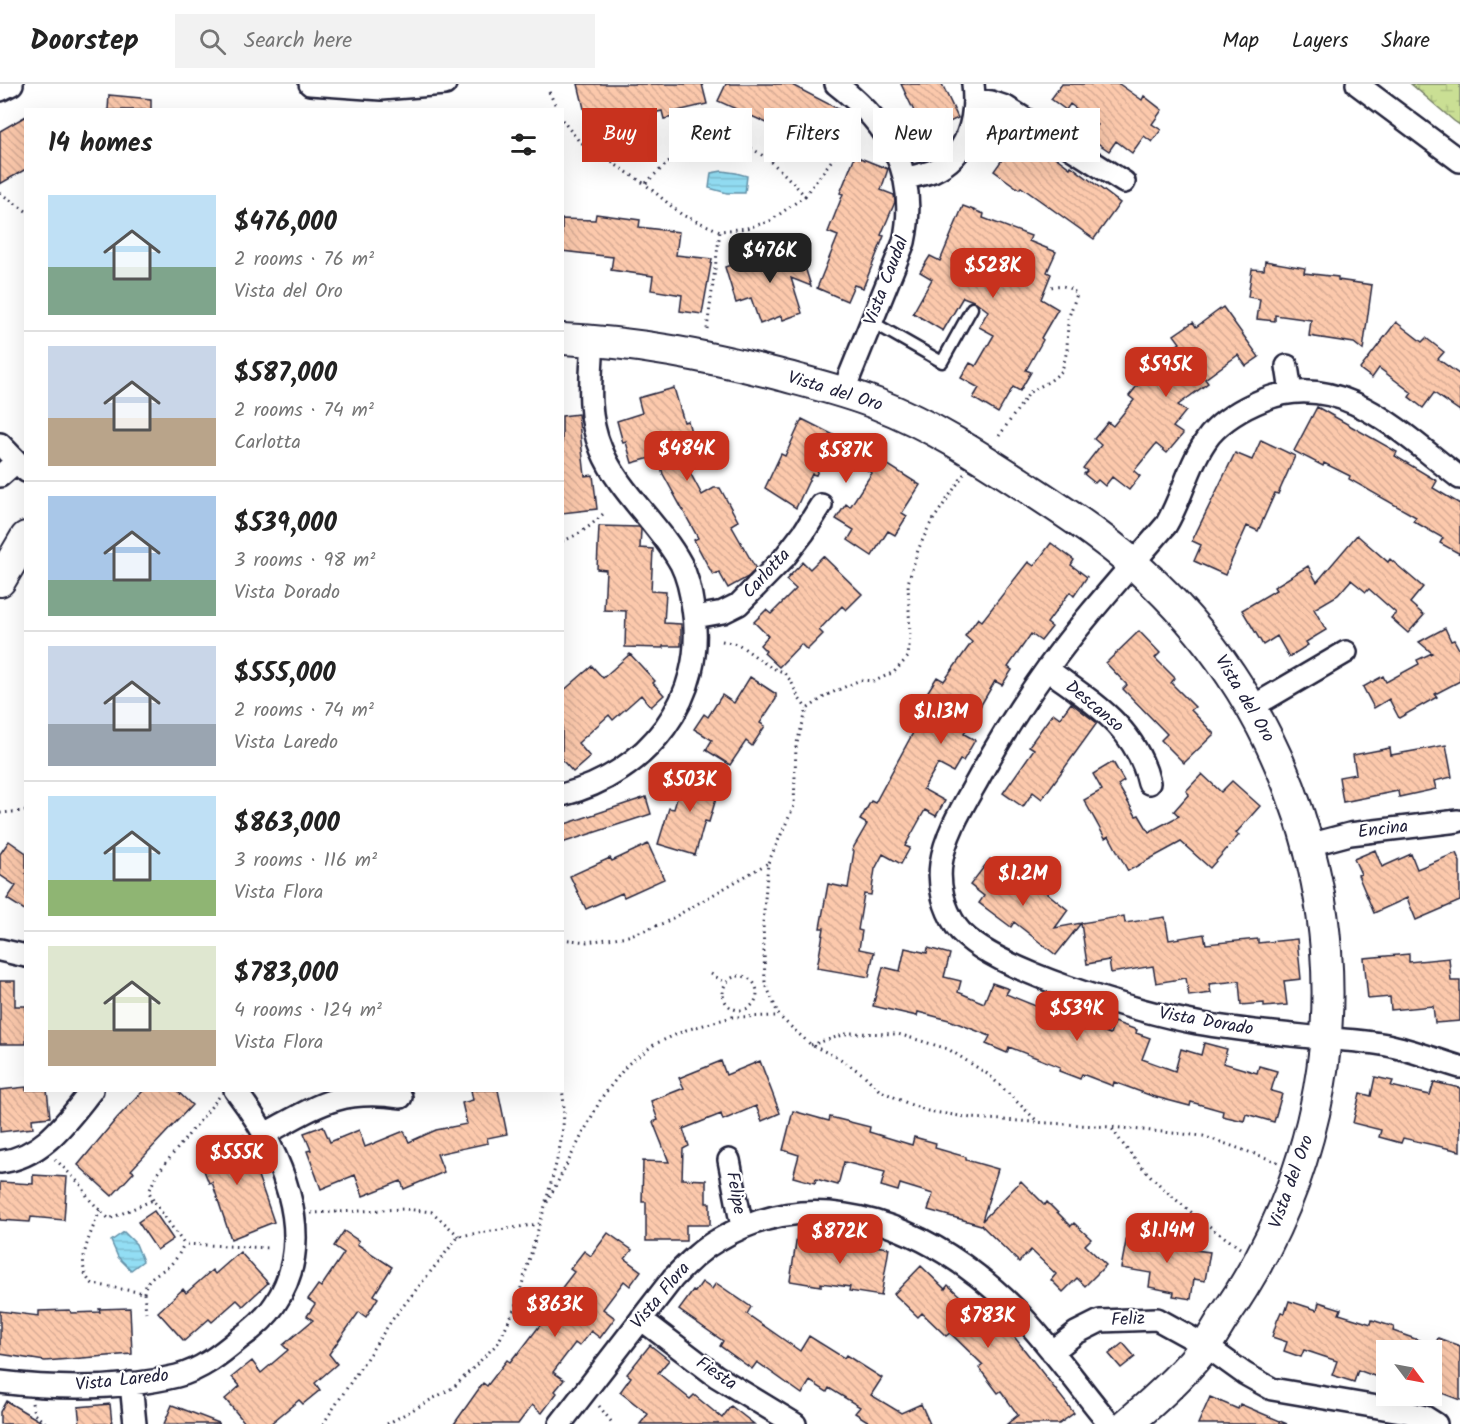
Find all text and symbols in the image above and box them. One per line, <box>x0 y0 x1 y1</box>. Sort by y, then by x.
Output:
search box <box>175 14 595 68</box>
text: Doorstep <box>30 19 139 64</box>
text: Search here <box>244 24 352 59</box>
icon: search <box>196 25 229 58</box>
text: Map <box>1222 25 1259 58</box>
text: Layers <box>1292 25 1348 58</box>
text: Share <box>1381 25 1430 58</box>
chip: Buy <box>582 108 657 162</box>
chip: Rent <box>669 108 752 162</box>
chip: Filters <box>764 108 861 162</box>
chip: New <box>873 108 953 162</box>
chip: Apartment <box>965 108 1100 162</box>
text: 14 homes <box>48 123 153 165</box>
icon: filters <box>507 128 540 161</box>
text: $476,000 <box>234 202 337 244</box>
icon: home <box>96 219 168 291</box>
street label: Vista Caudal <box>857 231 918 330</box>
pin: $476K <box>728 233 812 284</box>
text: $476K <box>742 236 798 268</box>
text: 2 rooms · 76 m² <box>234 244 374 276</box>
pin: $528K <box>951 248 1035 299</box>
text: $528K <box>964 251 1022 283</box>
text: Vista del Oro <box>234 276 343 308</box>
pin: $595K <box>1124 347 1208 398</box>
text: $595K <box>1139 350 1193 382</box>
text: $587,000 <box>234 353 337 395</box>
street label: Vista del Oro <box>784 364 886 420</box>
icon: home <box>96 370 168 442</box>
text: 2 rooms · 74 m² <box>234 395 374 427</box>
text: Carlotta <box>234 427 301 459</box>
pin: $484K <box>645 431 729 482</box>
pin: $587K <box>804 433 888 484</box>
text: $484K <box>658 434 716 466</box>
text: $587K <box>818 436 874 468</box>
text: $539,000 <box>234 503 337 545</box>
icon: home <box>96 520 168 592</box>
street label: Carlotta <box>736 542 798 606</box>
text: 3 rooms · 98 m² <box>234 545 375 577</box>
text: Vista Dorado <box>234 577 340 609</box>
street label: Vista del Oro <box>1206 650 1282 748</box>
text: $555,000 <box>234 653 336 695</box>
icon: home <box>96 670 168 742</box>
street label: Descanso <box>1058 674 1130 740</box>
pin: $1.13M <box>892 694 990 745</box>
text: 2 rooms · 74 m² <box>234 695 374 727</box>
text: $1.13M <box>914 697 968 729</box>
text: Vista Laredo <box>234 727 338 759</box>
pin: $503K <box>648 762 732 813</box>
text: $503K <box>662 765 718 797</box>
text: $863,000 <box>234 803 340 845</box>
street label: Encina <box>1356 813 1410 847</box>
icon: home <box>96 820 168 892</box>
text: 3 rooms · 116 m² <box>234 845 377 877</box>
pin: $1.2M <box>981 856 1065 907</box>
text: $1.2M <box>998 859 1048 891</box>
text: Vista Flora <box>234 877 323 909</box>
text: $783,000 <box>234 953 338 995</box>
icon: home <box>96 970 168 1042</box>
pin: $539K <box>1035 991 1119 1042</box>
text: $539K <box>1049 994 1105 1026</box>
text: 4 rooms · 124 m² <box>234 995 382 1027</box>
street label: Vista Dorado <box>1156 999 1256 1045</box>
text: Vista Flora <box>234 1027 323 1059</box>
street label: Vista del Oro <box>1262 1131 1322 1233</box>
pin: $555K <box>195 1135 279 1186</box>
text: $555K <box>210 1138 264 1170</box>
street label: Felipe <box>717 1169 753 1217</box>
pin: $1.14M <box>1118 1213 1216 1264</box>
pin: $872K <box>798 1214 882 1265</box>
text: $1.14M <box>1140 1216 1194 1248</box>
text: $872K <box>812 1217 868 1249</box>
street label: Vista Flora <box>624 1256 698 1336</box>
pin: $863K <box>513 1287 597 1338</box>
text: $863K <box>526 1290 584 1322</box>
pin: $783K <box>946 1298 1030 1349</box>
text: $783K <box>960 1301 1016 1333</box>
street label: Feliz <box>1110 1305 1146 1335</box>
north arrow <box>1376 1340 1442 1406</box>
map controls <box>1376 1340 1442 1406</box>
street label: Fiesta <box>689 1349 743 1399</box>
street label: Vista Laredo <box>74 1362 170 1400</box>

